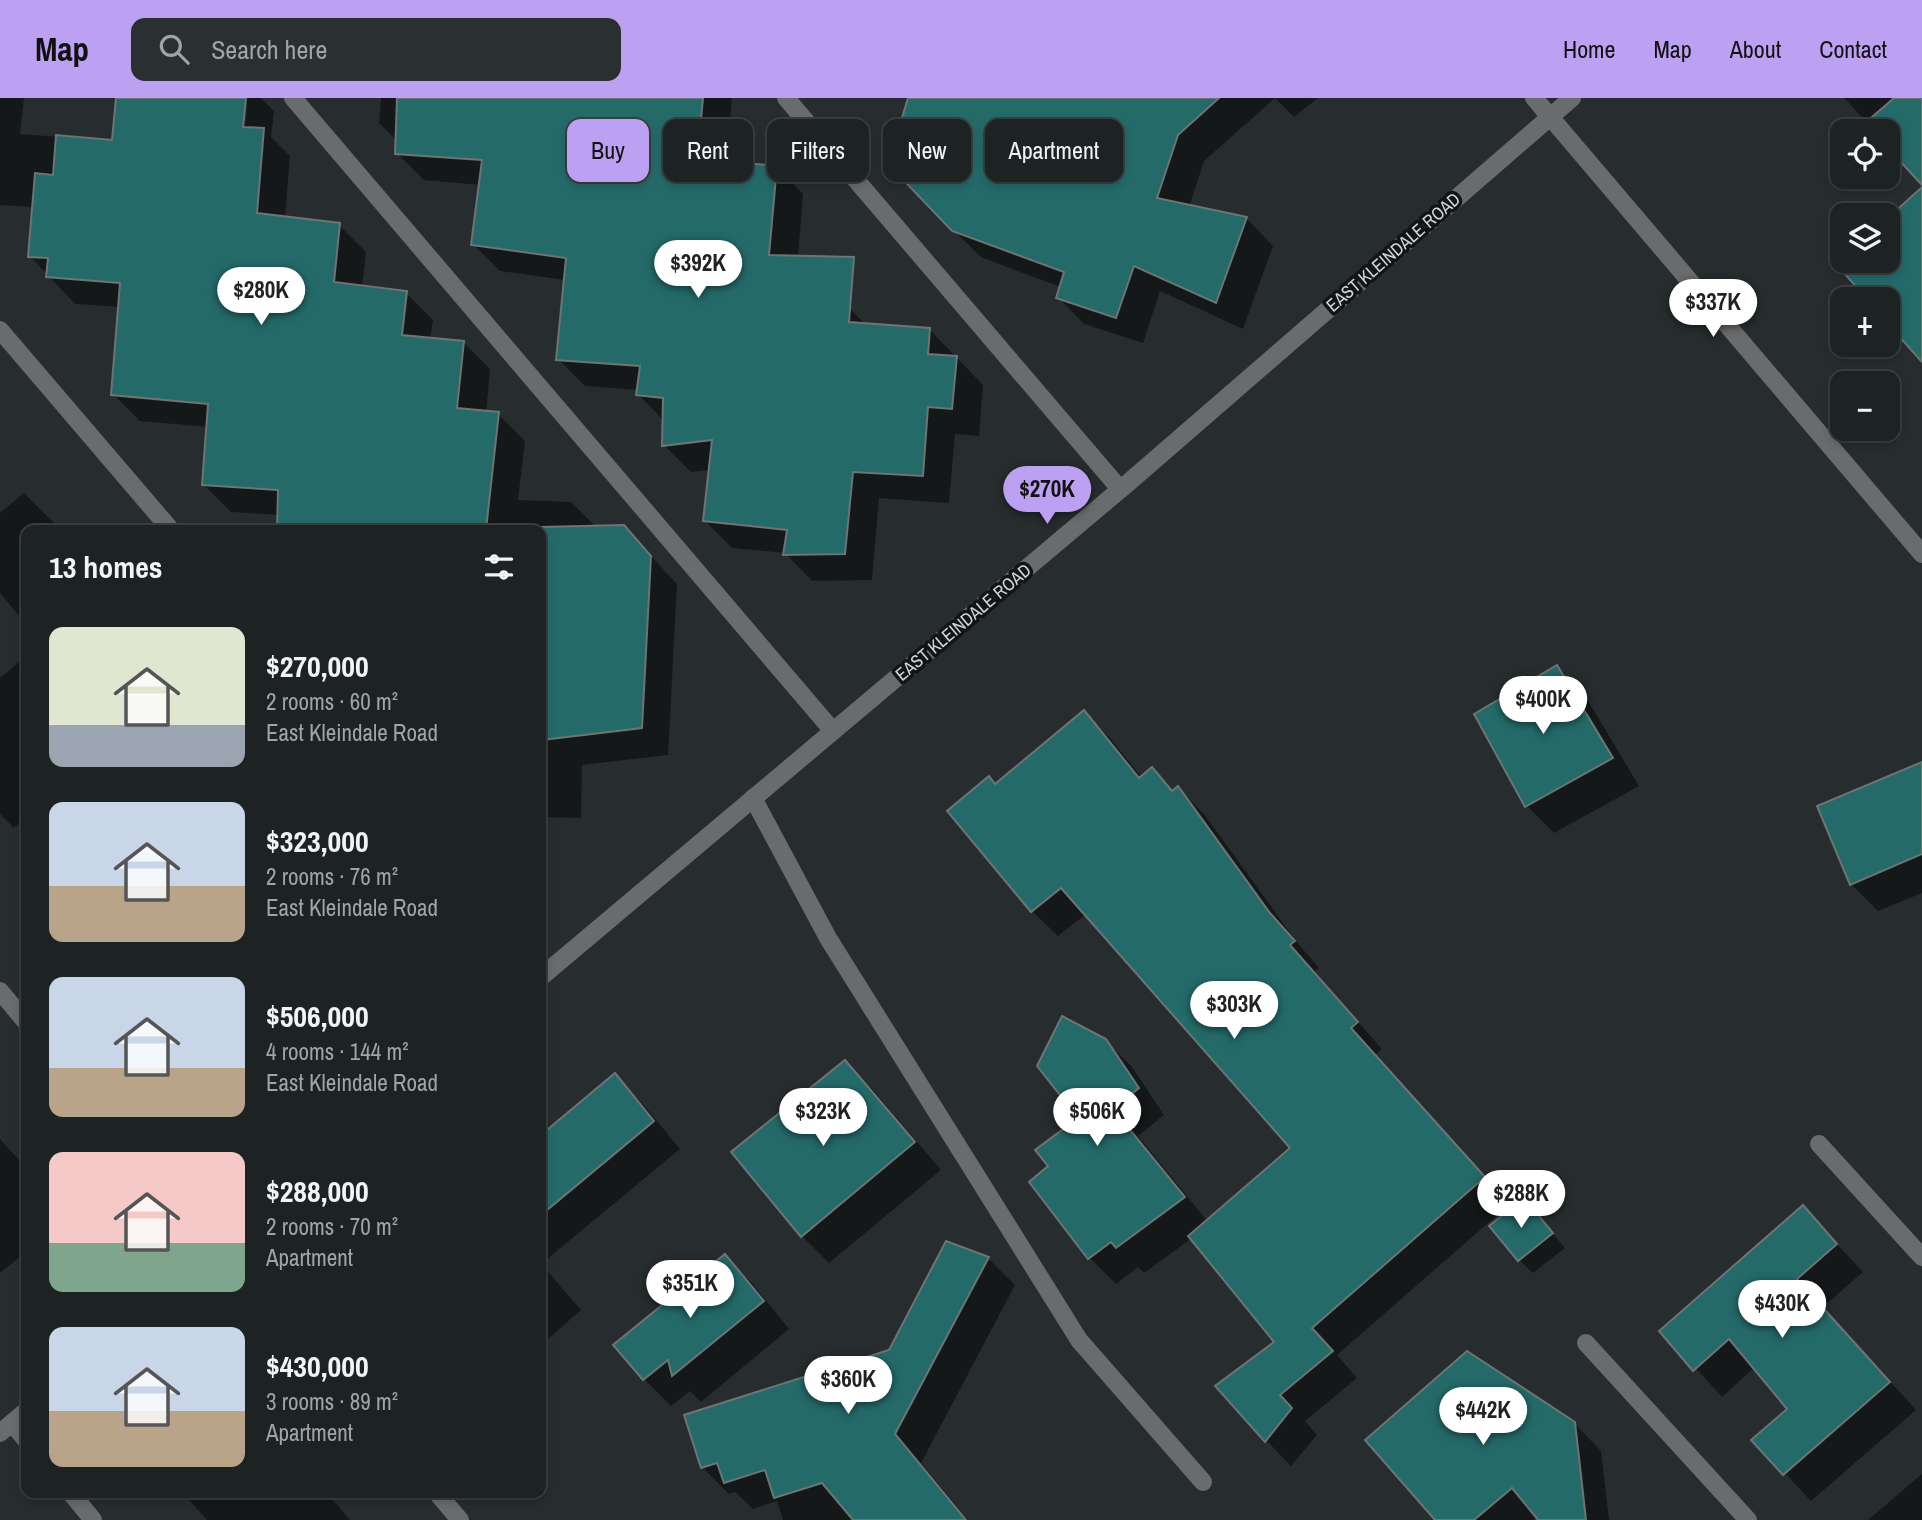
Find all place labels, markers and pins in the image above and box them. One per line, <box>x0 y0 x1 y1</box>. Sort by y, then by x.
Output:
pin: $392K <box>649 240 747 300</box>
pin: $280K <box>212 268 310 327</box>
pin: $337K <box>1664 280 1762 339</box>
pin: $270K <box>998 466 1096 526</box>
pin: $400K <box>1494 676 1592 736</box>
pin: $303K <box>1185 982 1283 1041</box>
pin: $323K <box>774 1088 872 1148</box>
pin: $506K <box>1048 1088 1146 1148</box>
pin: $288K <box>1472 1170 1570 1230</box>
pin: $351K <box>641 1260 739 1320</box>
pin: $430K <box>1733 1280 1831 1340</box>
pin: $360K <box>799 1356 897 1416</box>
pin: $442K <box>1434 1388 1532 1447</box>

